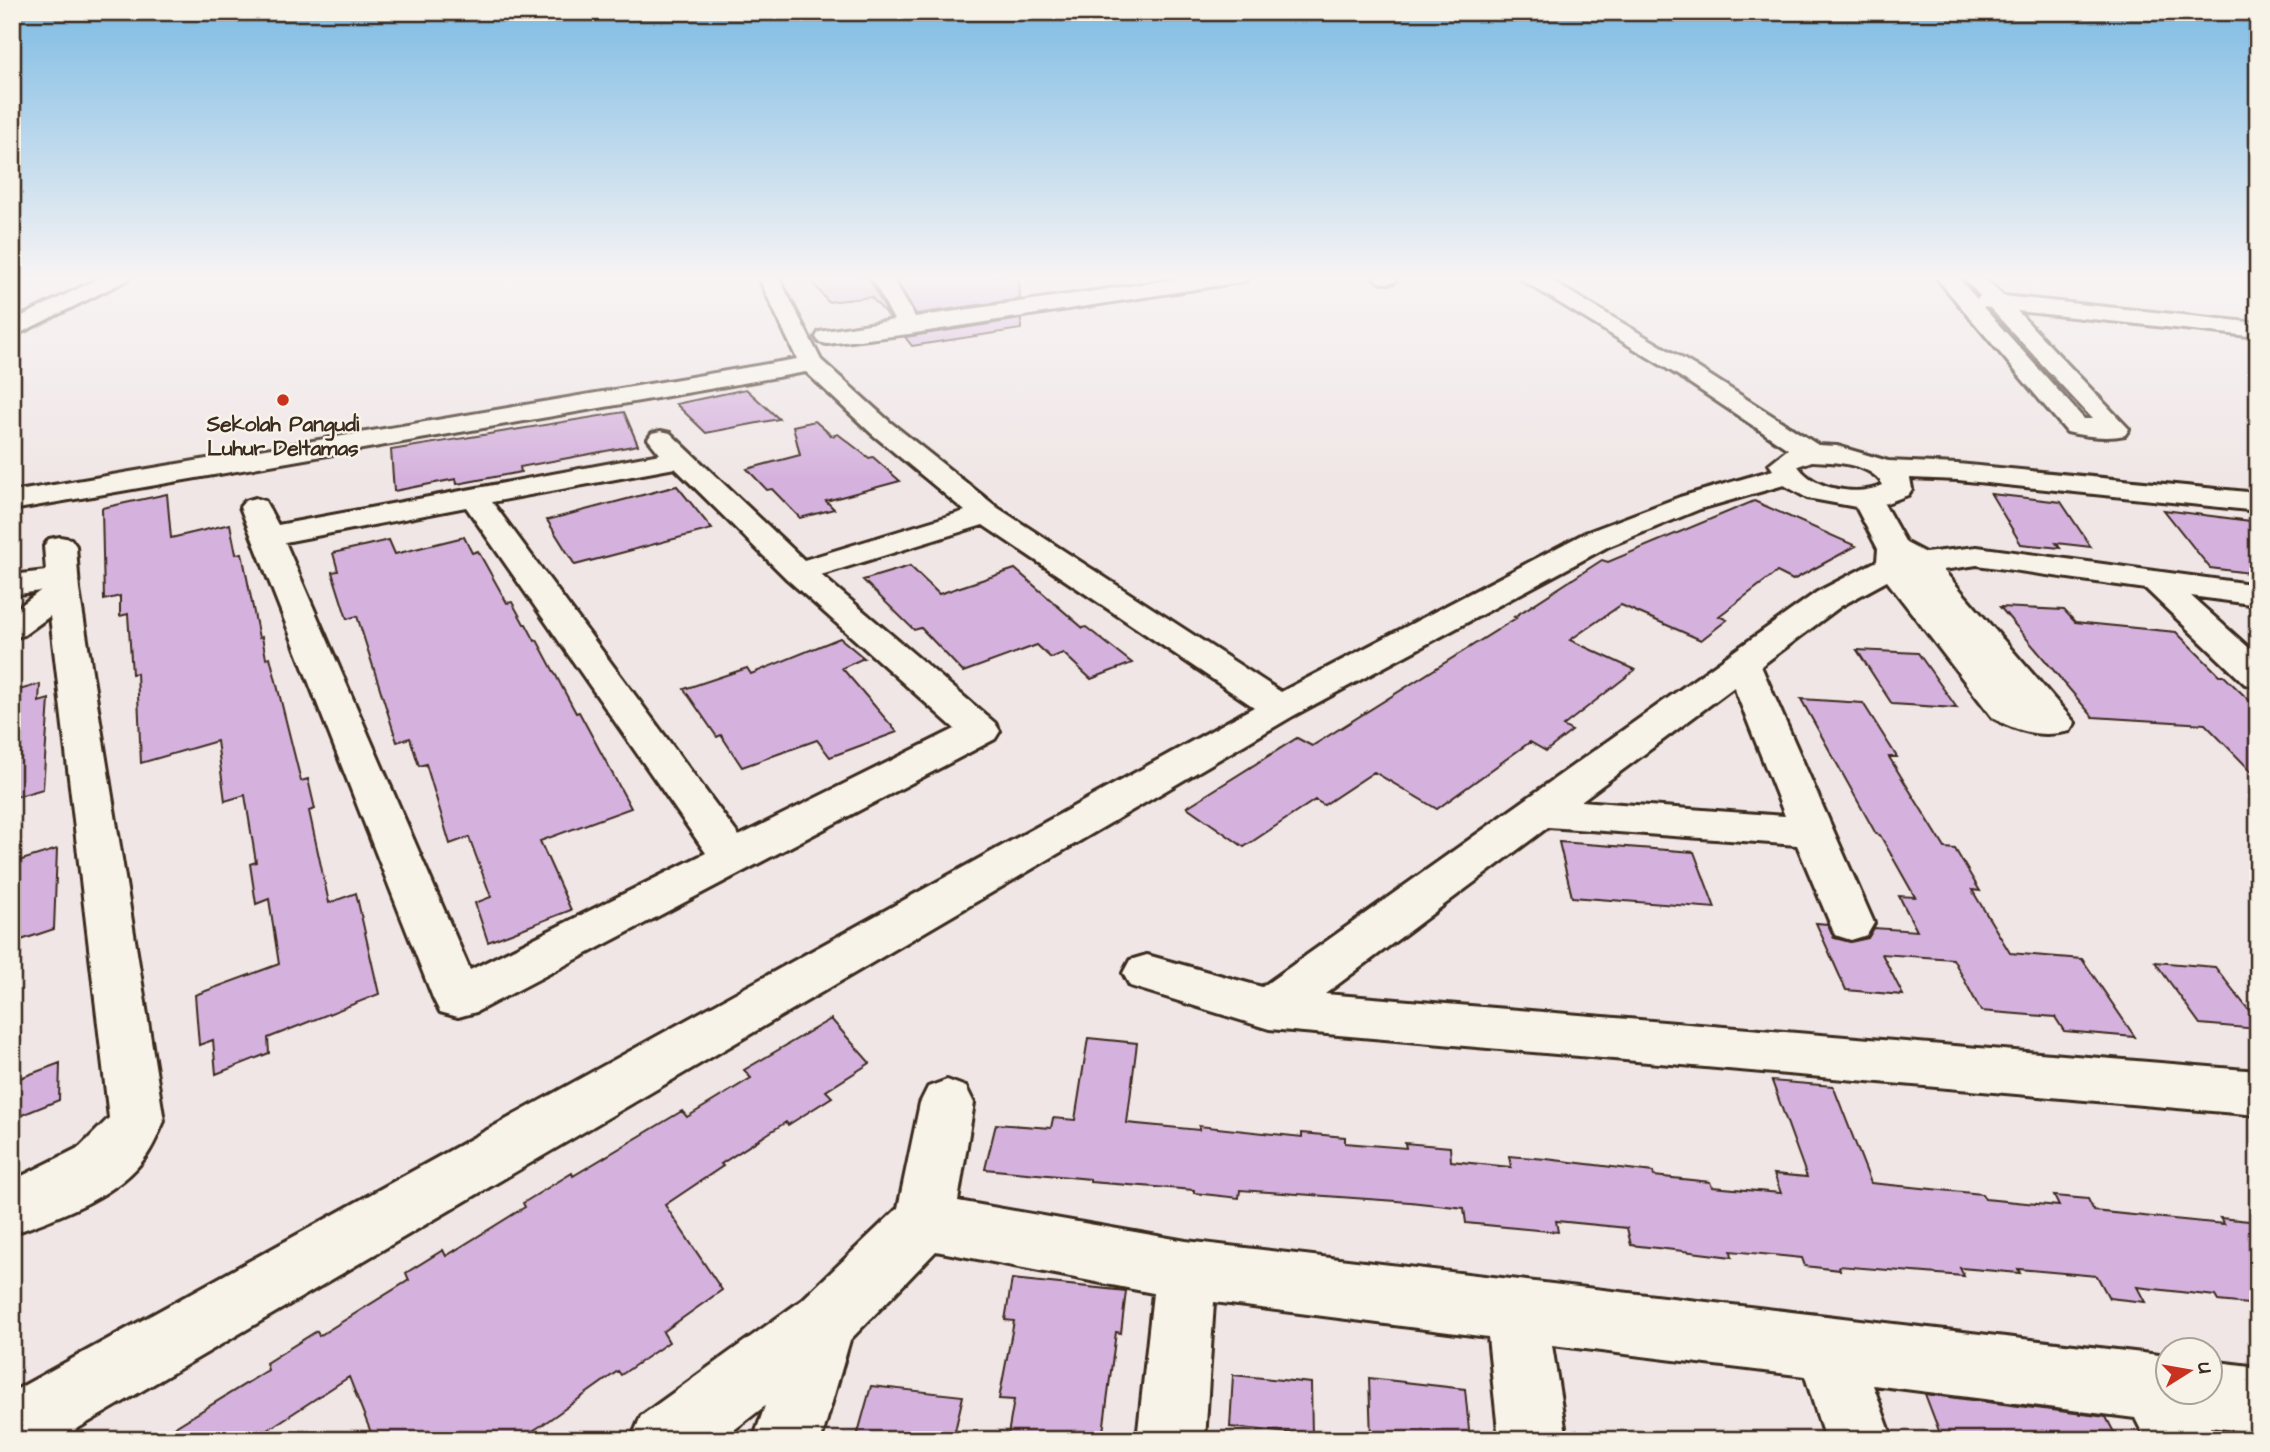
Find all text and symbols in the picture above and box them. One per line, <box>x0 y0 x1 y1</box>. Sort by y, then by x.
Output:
marker: Sekolah Pangudi Luhur Deltamas <box>275 392 291 408</box>
place label: Sekolah Pangudi Luhur Deltamas <box>206 410 360 463</box>
north arrow <box>2154 1336 2224 1406</box>
text: U <box>2190 1360 2219 1376</box>

